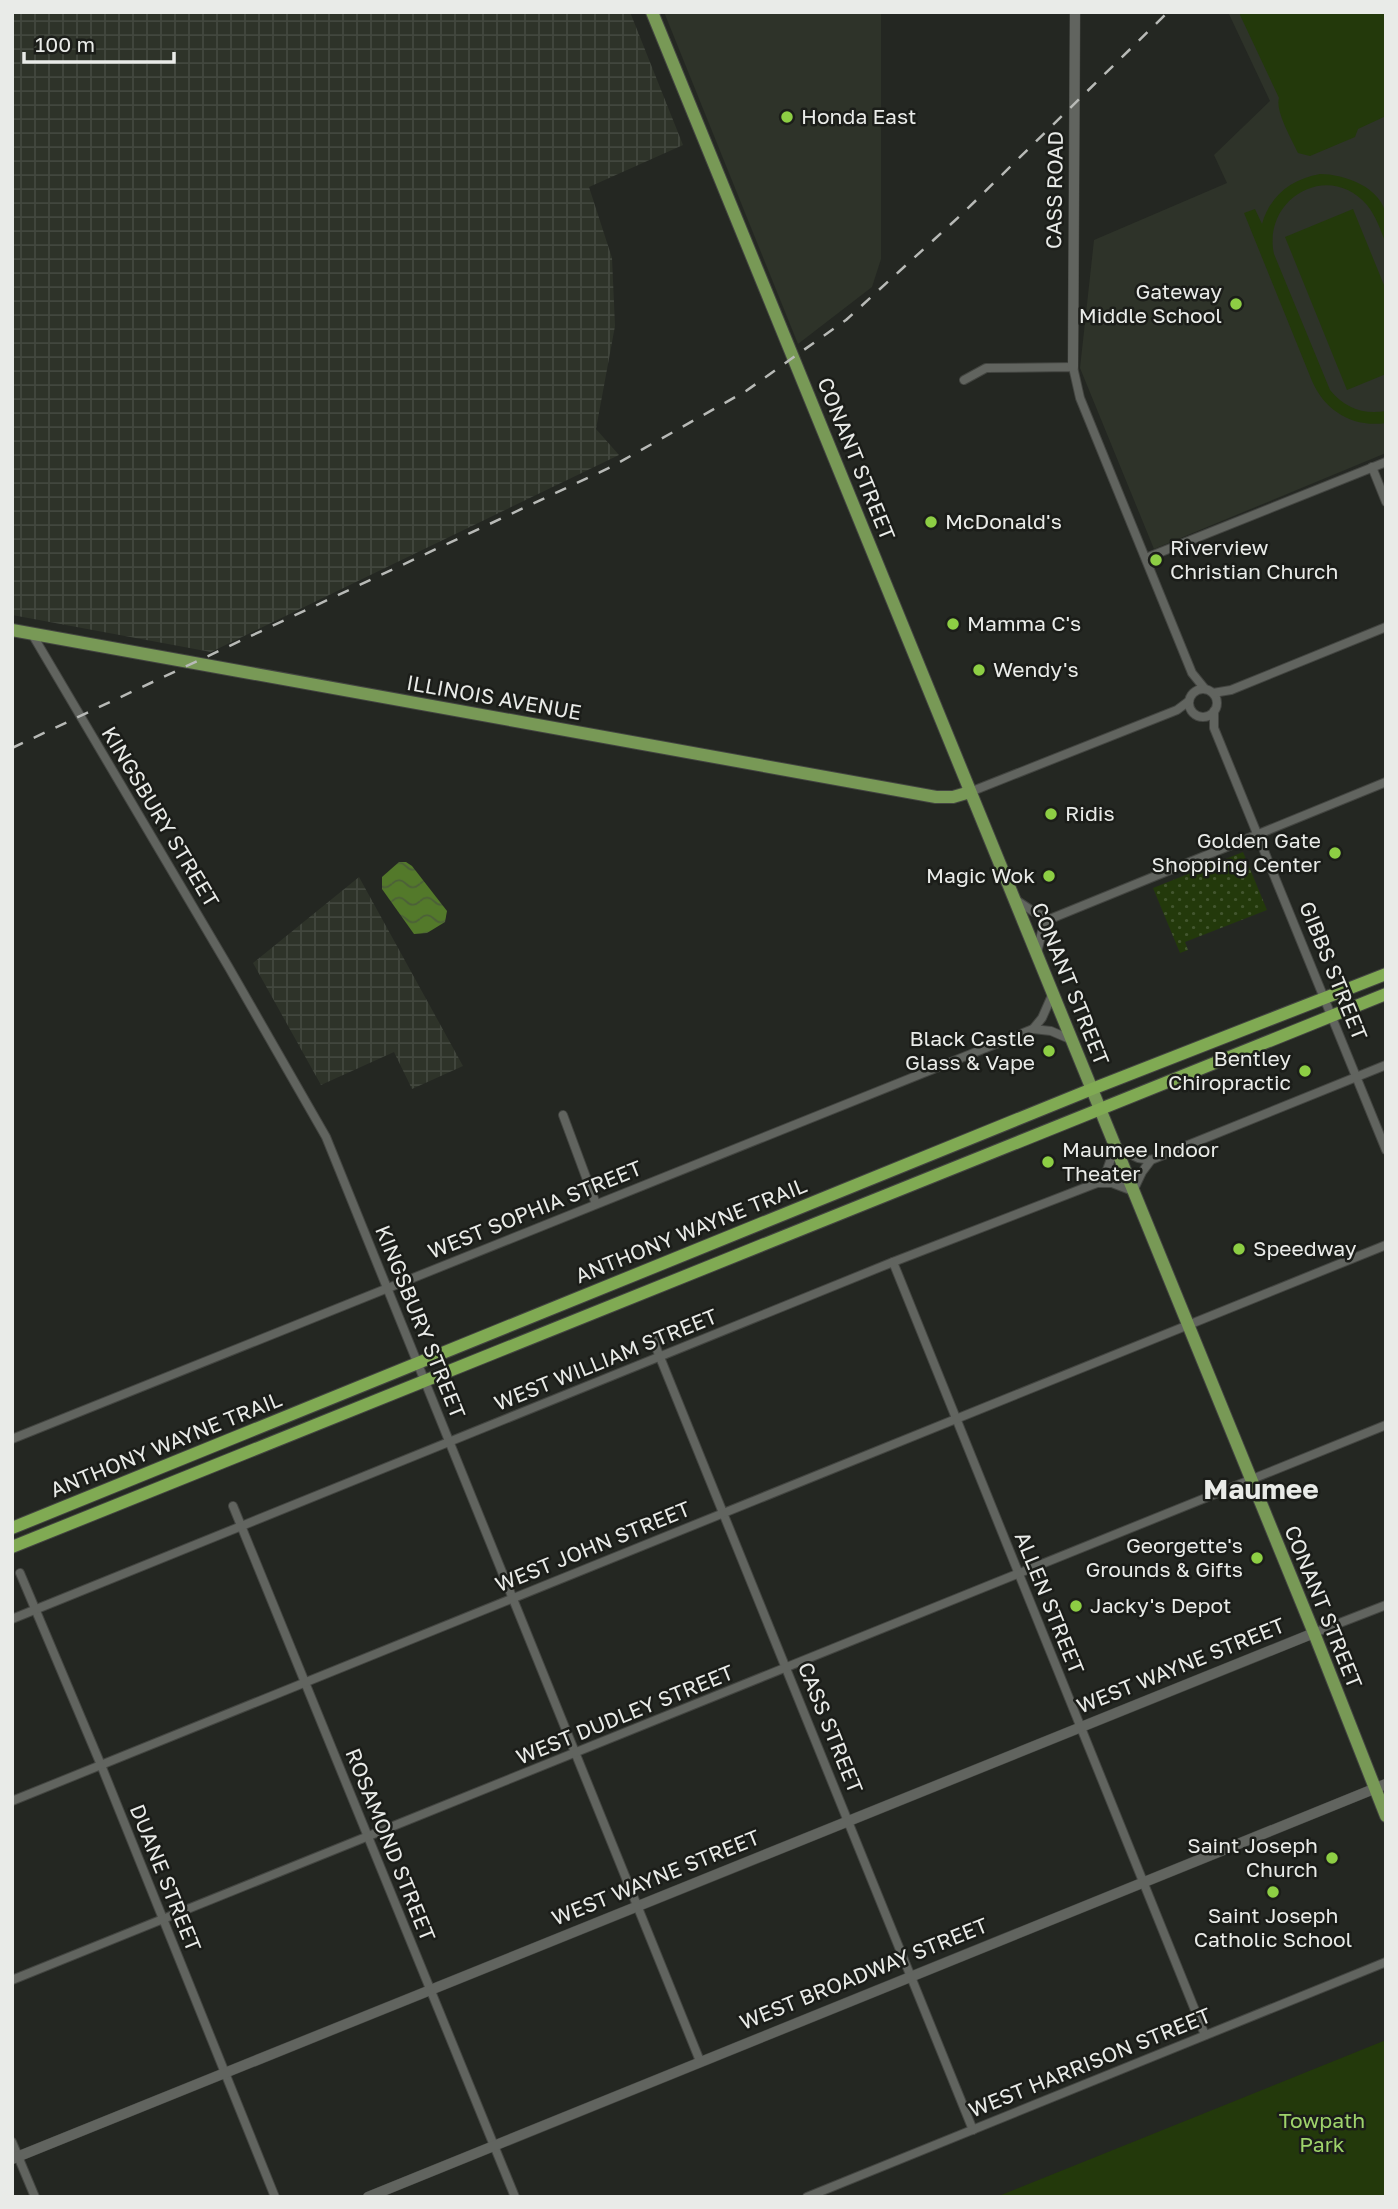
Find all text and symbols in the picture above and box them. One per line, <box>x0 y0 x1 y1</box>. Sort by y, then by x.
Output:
scale bar <box>24 21 175 65</box>
text: 100 m <box>35 31 95 57</box>
place label: Honda East <box>801 103 917 129</box>
marker: Honda East <box>779 109 795 125</box>
street label: CASS ROAD <box>1040 131 1068 249</box>
place label: Gateway Middle School <box>1079 278 1222 328</box>
marker: Gateway Middle School <box>1228 296 1244 312</box>
street label: CONANT STREET <box>812 373 901 544</box>
place label: McDonald's <box>945 508 1062 534</box>
marker: McDonald's <box>923 514 939 530</box>
place label: Riverview Christian Church <box>1170 534 1338 584</box>
marker: Riverview Christian Church <box>1148 552 1164 568</box>
place label: Mamma C's <box>967 610 1081 636</box>
marker: Mamma C's <box>945 616 961 632</box>
place label: Wendy's <box>993 656 1079 682</box>
marker: Wendy's <box>971 662 987 678</box>
street label: ILLINOIS AVENUE <box>405 669 584 725</box>
street label: KINGSBURY STREET <box>97 721 225 912</box>
place label: Ridis <box>1065 800 1115 826</box>
marker: Ridis <box>1043 806 1059 822</box>
place label: Golden Gate Shopping Center <box>1152 827 1321 877</box>
marker: Golden Gate Shopping Center <box>1327 845 1343 861</box>
place label: Magic Wok <box>926 862 1035 888</box>
marker: Magic Wok <box>1041 868 1057 884</box>
street label: GIBBS STREET <box>1294 897 1374 1044</box>
street label: CONANT STREET <box>1026 898 1115 1069</box>
place label: Black Castle Glass & Vape <box>905 1025 1035 1075</box>
marker: Black Castle Glass & Vape <box>1041 1043 1057 1059</box>
place label: Bentley Chiropractic <box>1168 1045 1291 1095</box>
marker: Bentley Chiropractic <box>1297 1063 1313 1079</box>
place label: Maumee Indoor Theater <box>1062 1136 1219 1186</box>
street label: WEST SOPHIA STREET <box>424 1154 645 1264</box>
marker: Maumee Indoor Theater <box>1040 1154 1056 1170</box>
street label: ANTHONY WAYNE TRAIL <box>571 1172 810 1288</box>
street label: KINGSBURY STREET <box>370 1221 472 1422</box>
place label: Speedway <box>1253 1235 1357 1261</box>
marker: Speedway <box>1231 1241 1247 1257</box>
street label: WEST WILLIAM STREET <box>490 1302 721 1416</box>
street label: ANTHONY WAYNE TRAIL <box>46 1386 285 1502</box>
district label: Maumee <box>1203 1472 1319 1505</box>
street label: WEST JOHN STREET <box>491 1495 694 1597</box>
street label: CONANT STREET <box>1279 1521 1368 1692</box>
street label: ALLEN STREET <box>1010 1528 1090 1678</box>
place label: Georgette's Grounds & Gifts <box>1086 1532 1243 1582</box>
marker: Georgette's Grounds & Gifts <box>1249 1550 1265 1566</box>
place label: Jacky's Depot <box>1090 1592 1231 1618</box>
marker: Jacky's Depot <box>1068 1598 1084 1614</box>
street label: WEST WAYNE STREET <box>1073 1611 1288 1719</box>
street label: CASS STREET <box>793 1658 869 1797</box>
street label: WEST DUDLEY STREET <box>512 1659 737 1770</box>
street label: ROSAMOND STREET <box>340 1744 442 1945</box>
street label: DUANE STREET <box>124 1800 207 1955</box>
street label: WEST WAYNE STREET <box>548 1823 763 1931</box>
place label: Saint Joseph Church <box>1187 1832 1318 1882</box>
marker: Saint Joseph Church <box>1324 1850 1340 1866</box>
marker: Saint Joseph Catholic School <box>1265 1884 1281 1900</box>
place label: Saint Joseph Catholic School <box>1194 1902 1352 1952</box>
street label: WEST BROADWAY STREET <box>736 1911 992 2035</box>
street label: WEST HARRISON STREET <box>965 2001 1215 2123</box>
park label: Towpath Park <box>1279 2107 1365 2157</box>

